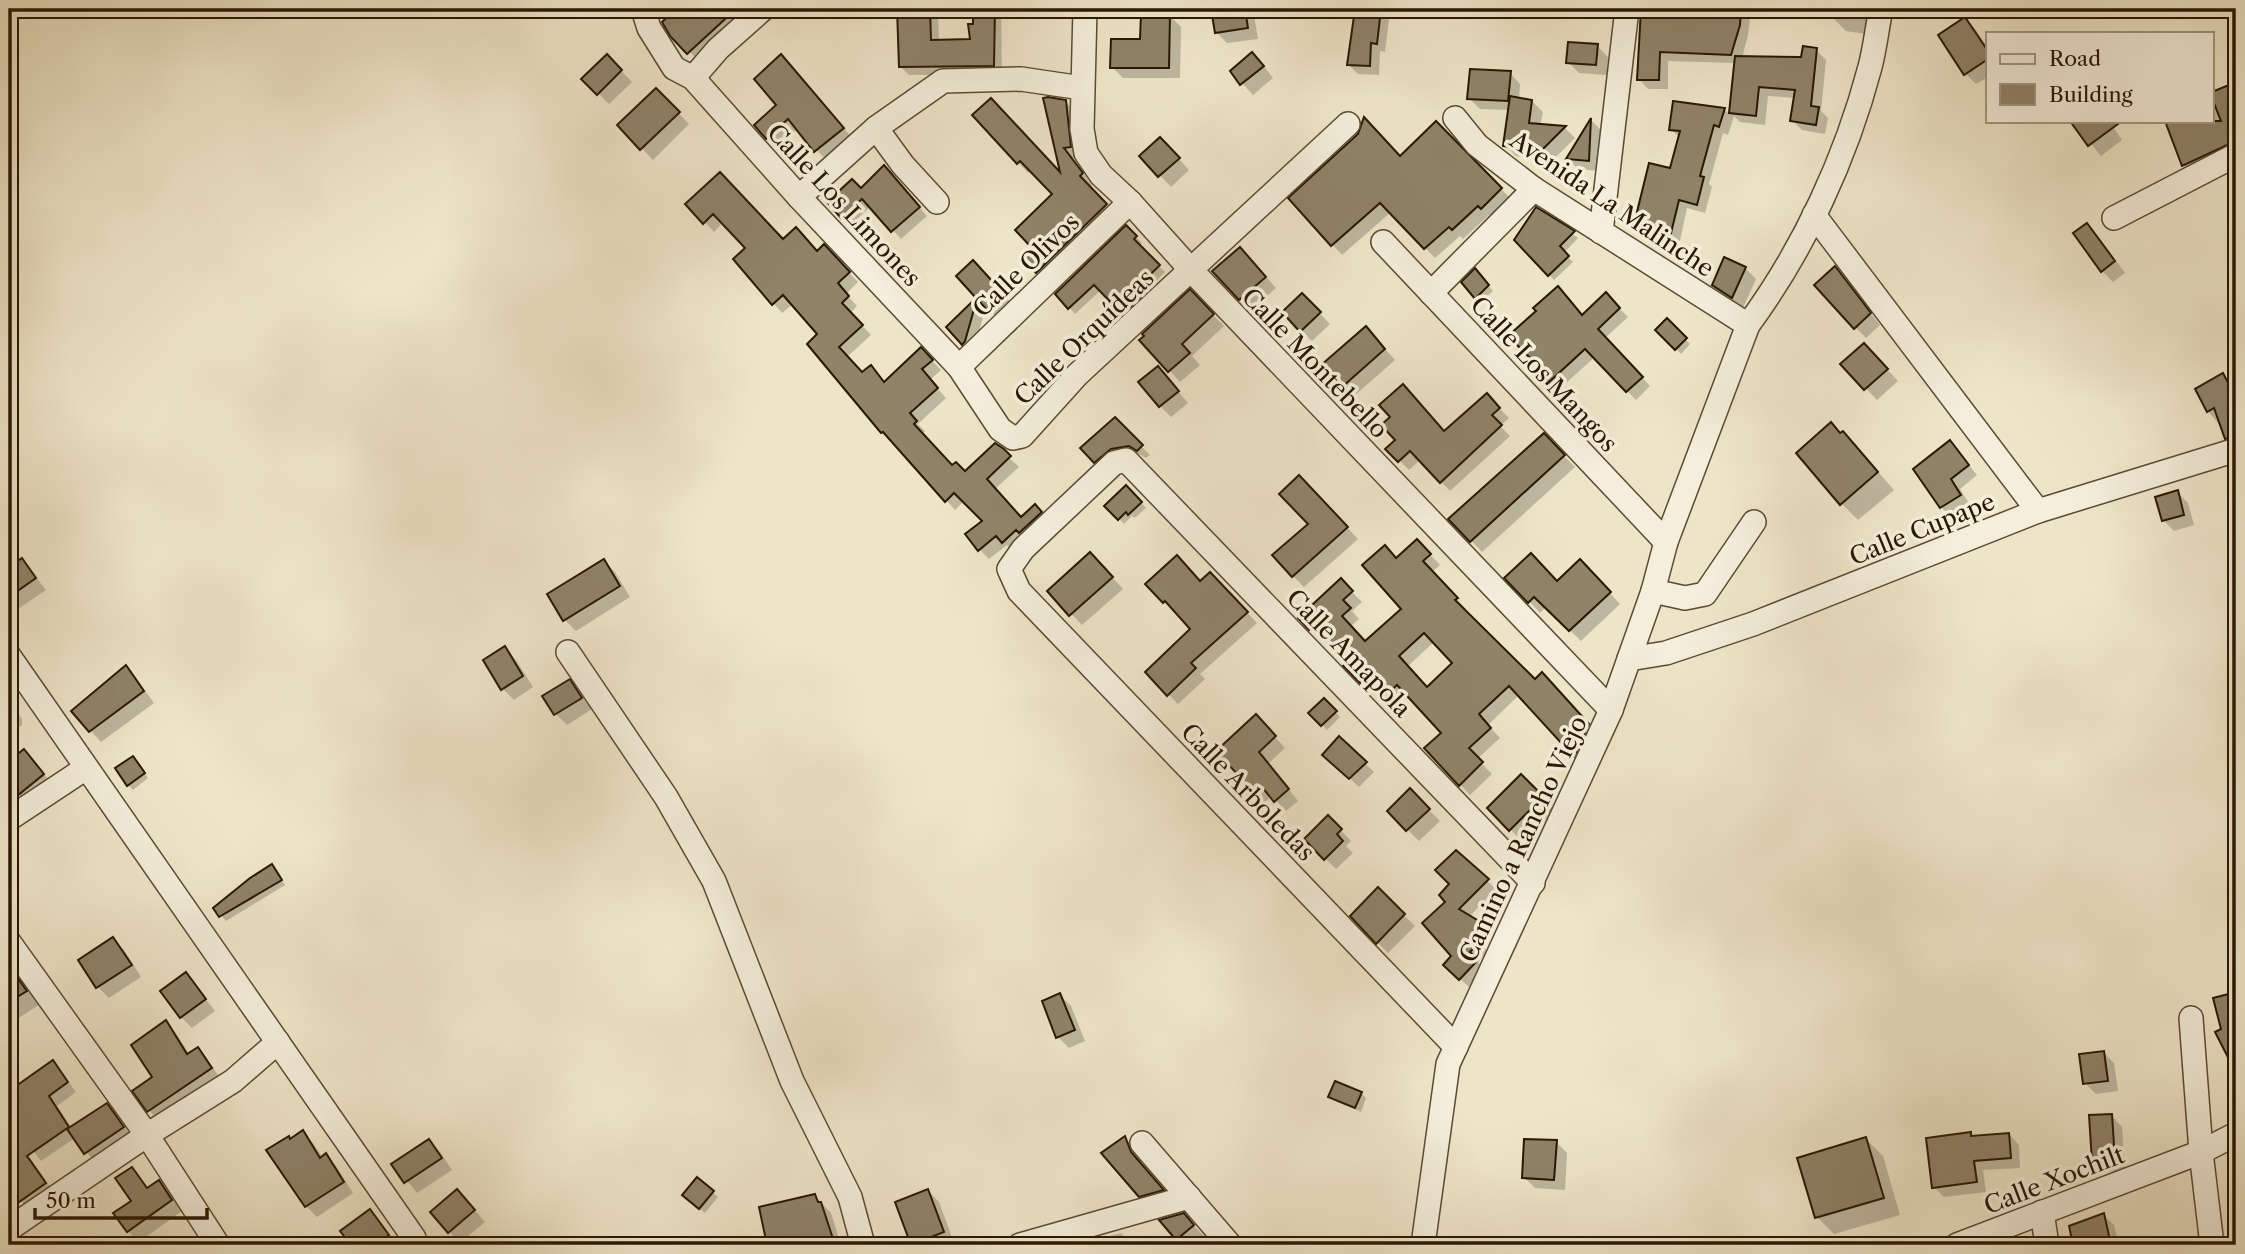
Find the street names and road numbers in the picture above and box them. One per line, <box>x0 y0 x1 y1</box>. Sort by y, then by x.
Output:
street label: Calle Los Limones <box>761 118 927 292</box>
street label: Avenida La Malinche <box>1504 124 1719 283</box>
street label: Calle Olivos <box>967 207 1085 323</box>
street label: Calle Orquídeas <box>1008 263 1160 411</box>
street label: Calle Montebello <box>1236 282 1394 444</box>
street label: Calle Los Mangos <box>1465 290 1623 458</box>
street label: Calle Cupape <box>1845 487 1999 571</box>
street label: Calle Amapola <box>1281 583 1417 723</box>
street label: Camino a Rancho Viejo <box>1453 711 1593 967</box>
street label: Calle Arboledas <box>1175 717 1321 867</box>
street label: Calle Xochilt <box>1980 1140 2129 1220</box>

